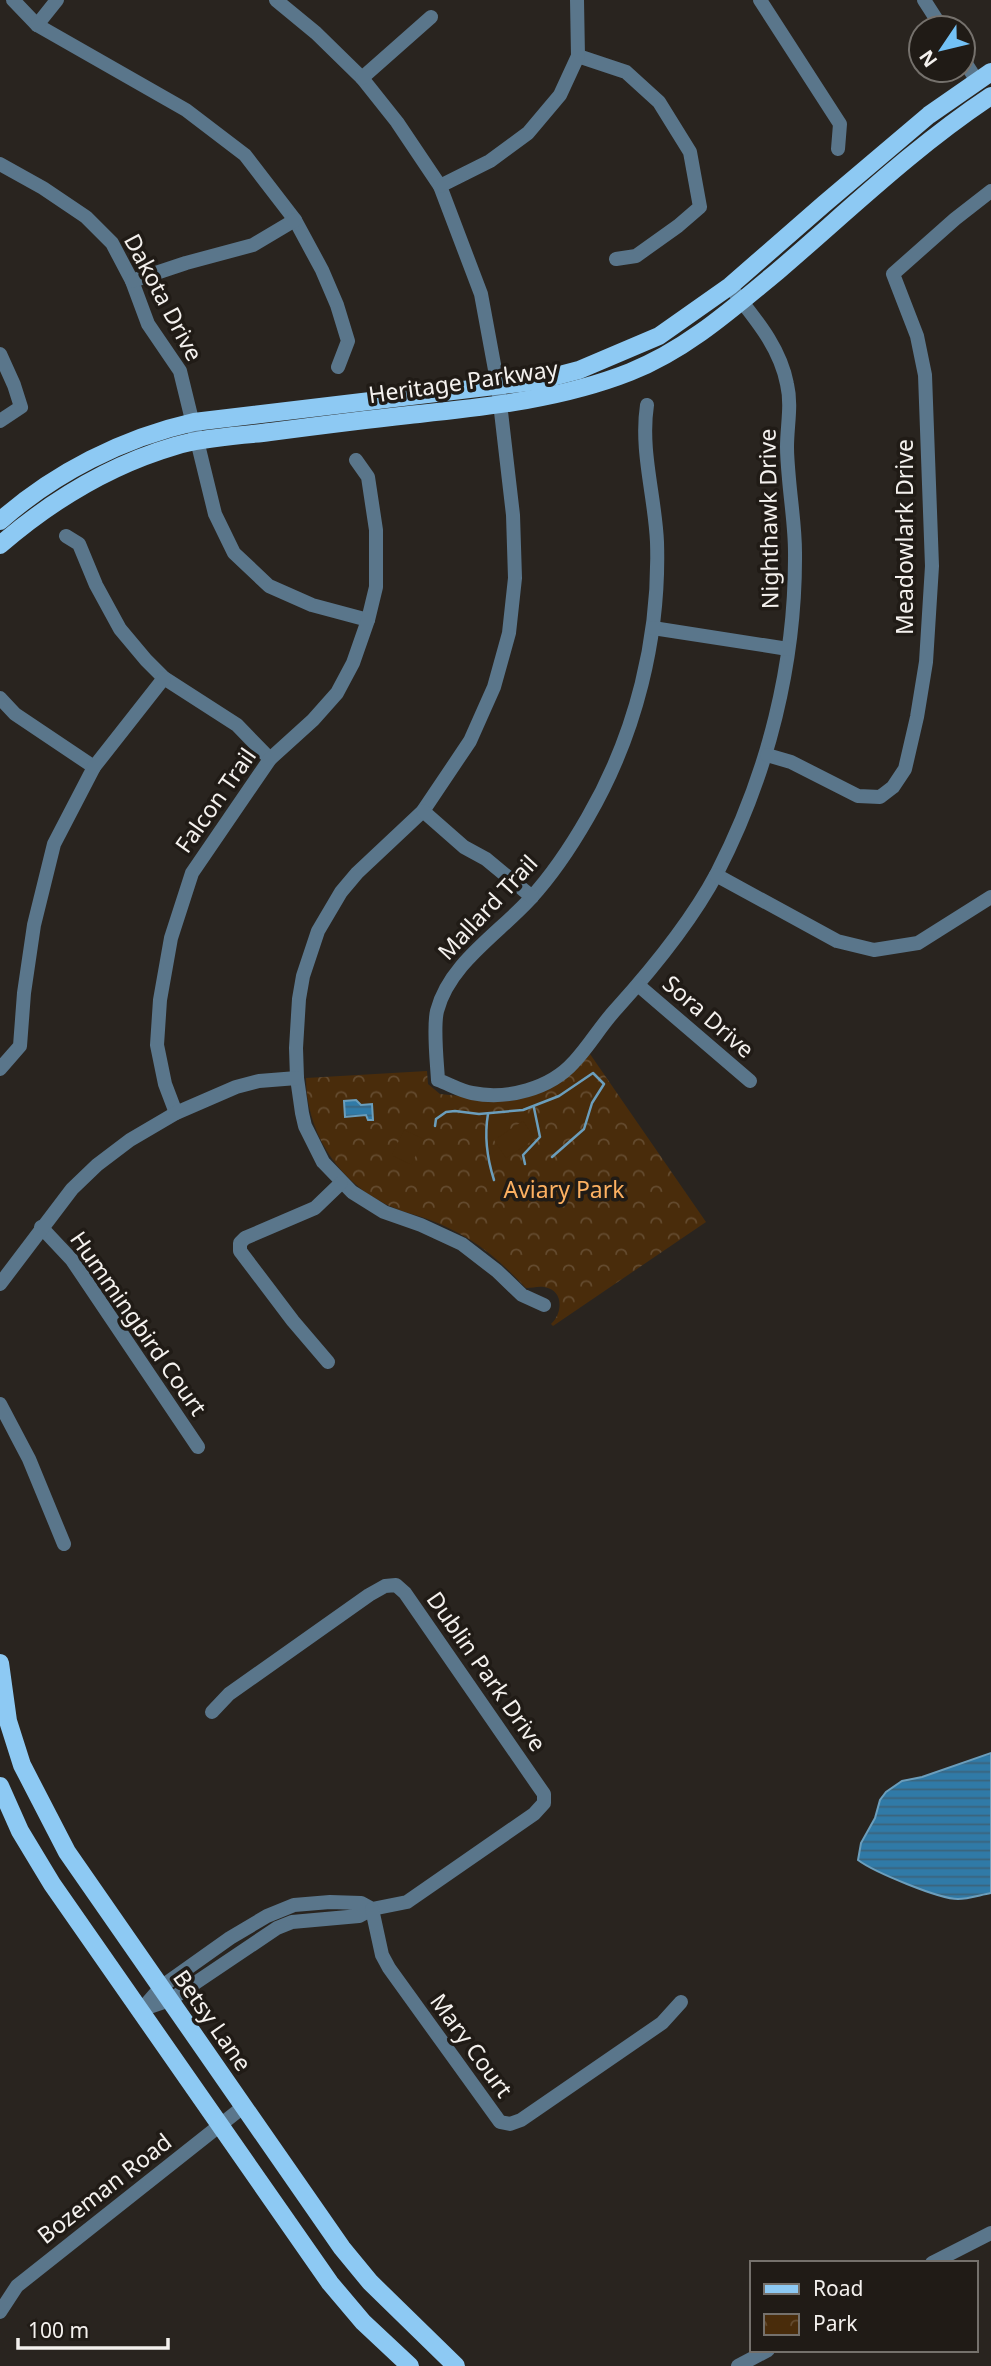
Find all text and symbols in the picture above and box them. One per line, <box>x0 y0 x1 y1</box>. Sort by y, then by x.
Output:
north arrow <box>907 14 977 84</box>
text: N <box>913 45 943 73</box>
street label: Dakota Drive <box>117 228 211 366</box>
street label: Heritage Parkway <box>366 352 560 410</box>
street label: Nighthawk Drive <box>750 429 786 609</box>
street label: Meadowlark Drive <box>888 439 920 635</box>
street label: Falcon Trail <box>167 741 263 859</box>
street label: Mallard Trail <box>430 847 544 967</box>
street label: Sora Drive <box>656 967 762 1065</box>
park label: Aviary Park <box>503 1173 625 1205</box>
street label: Hummingbird Court <box>63 1224 215 1422</box>
street label: Dublin Park Drive <box>420 1585 554 1757</box>
street label: Betsy Lane <box>166 1963 260 2077</box>
street label: Mary Court <box>423 1986 521 2104</box>
street label: Bozeman Road <box>30 2125 178 2251</box>
legend <box>750 2261 977 2352</box>
text: Road <box>813 2274 863 2302</box>
scale bar <box>18 2306 168 2350</box>
text: Park <box>813 2309 858 2337</box>
text: 100 m <box>28 2316 89 2344</box>

